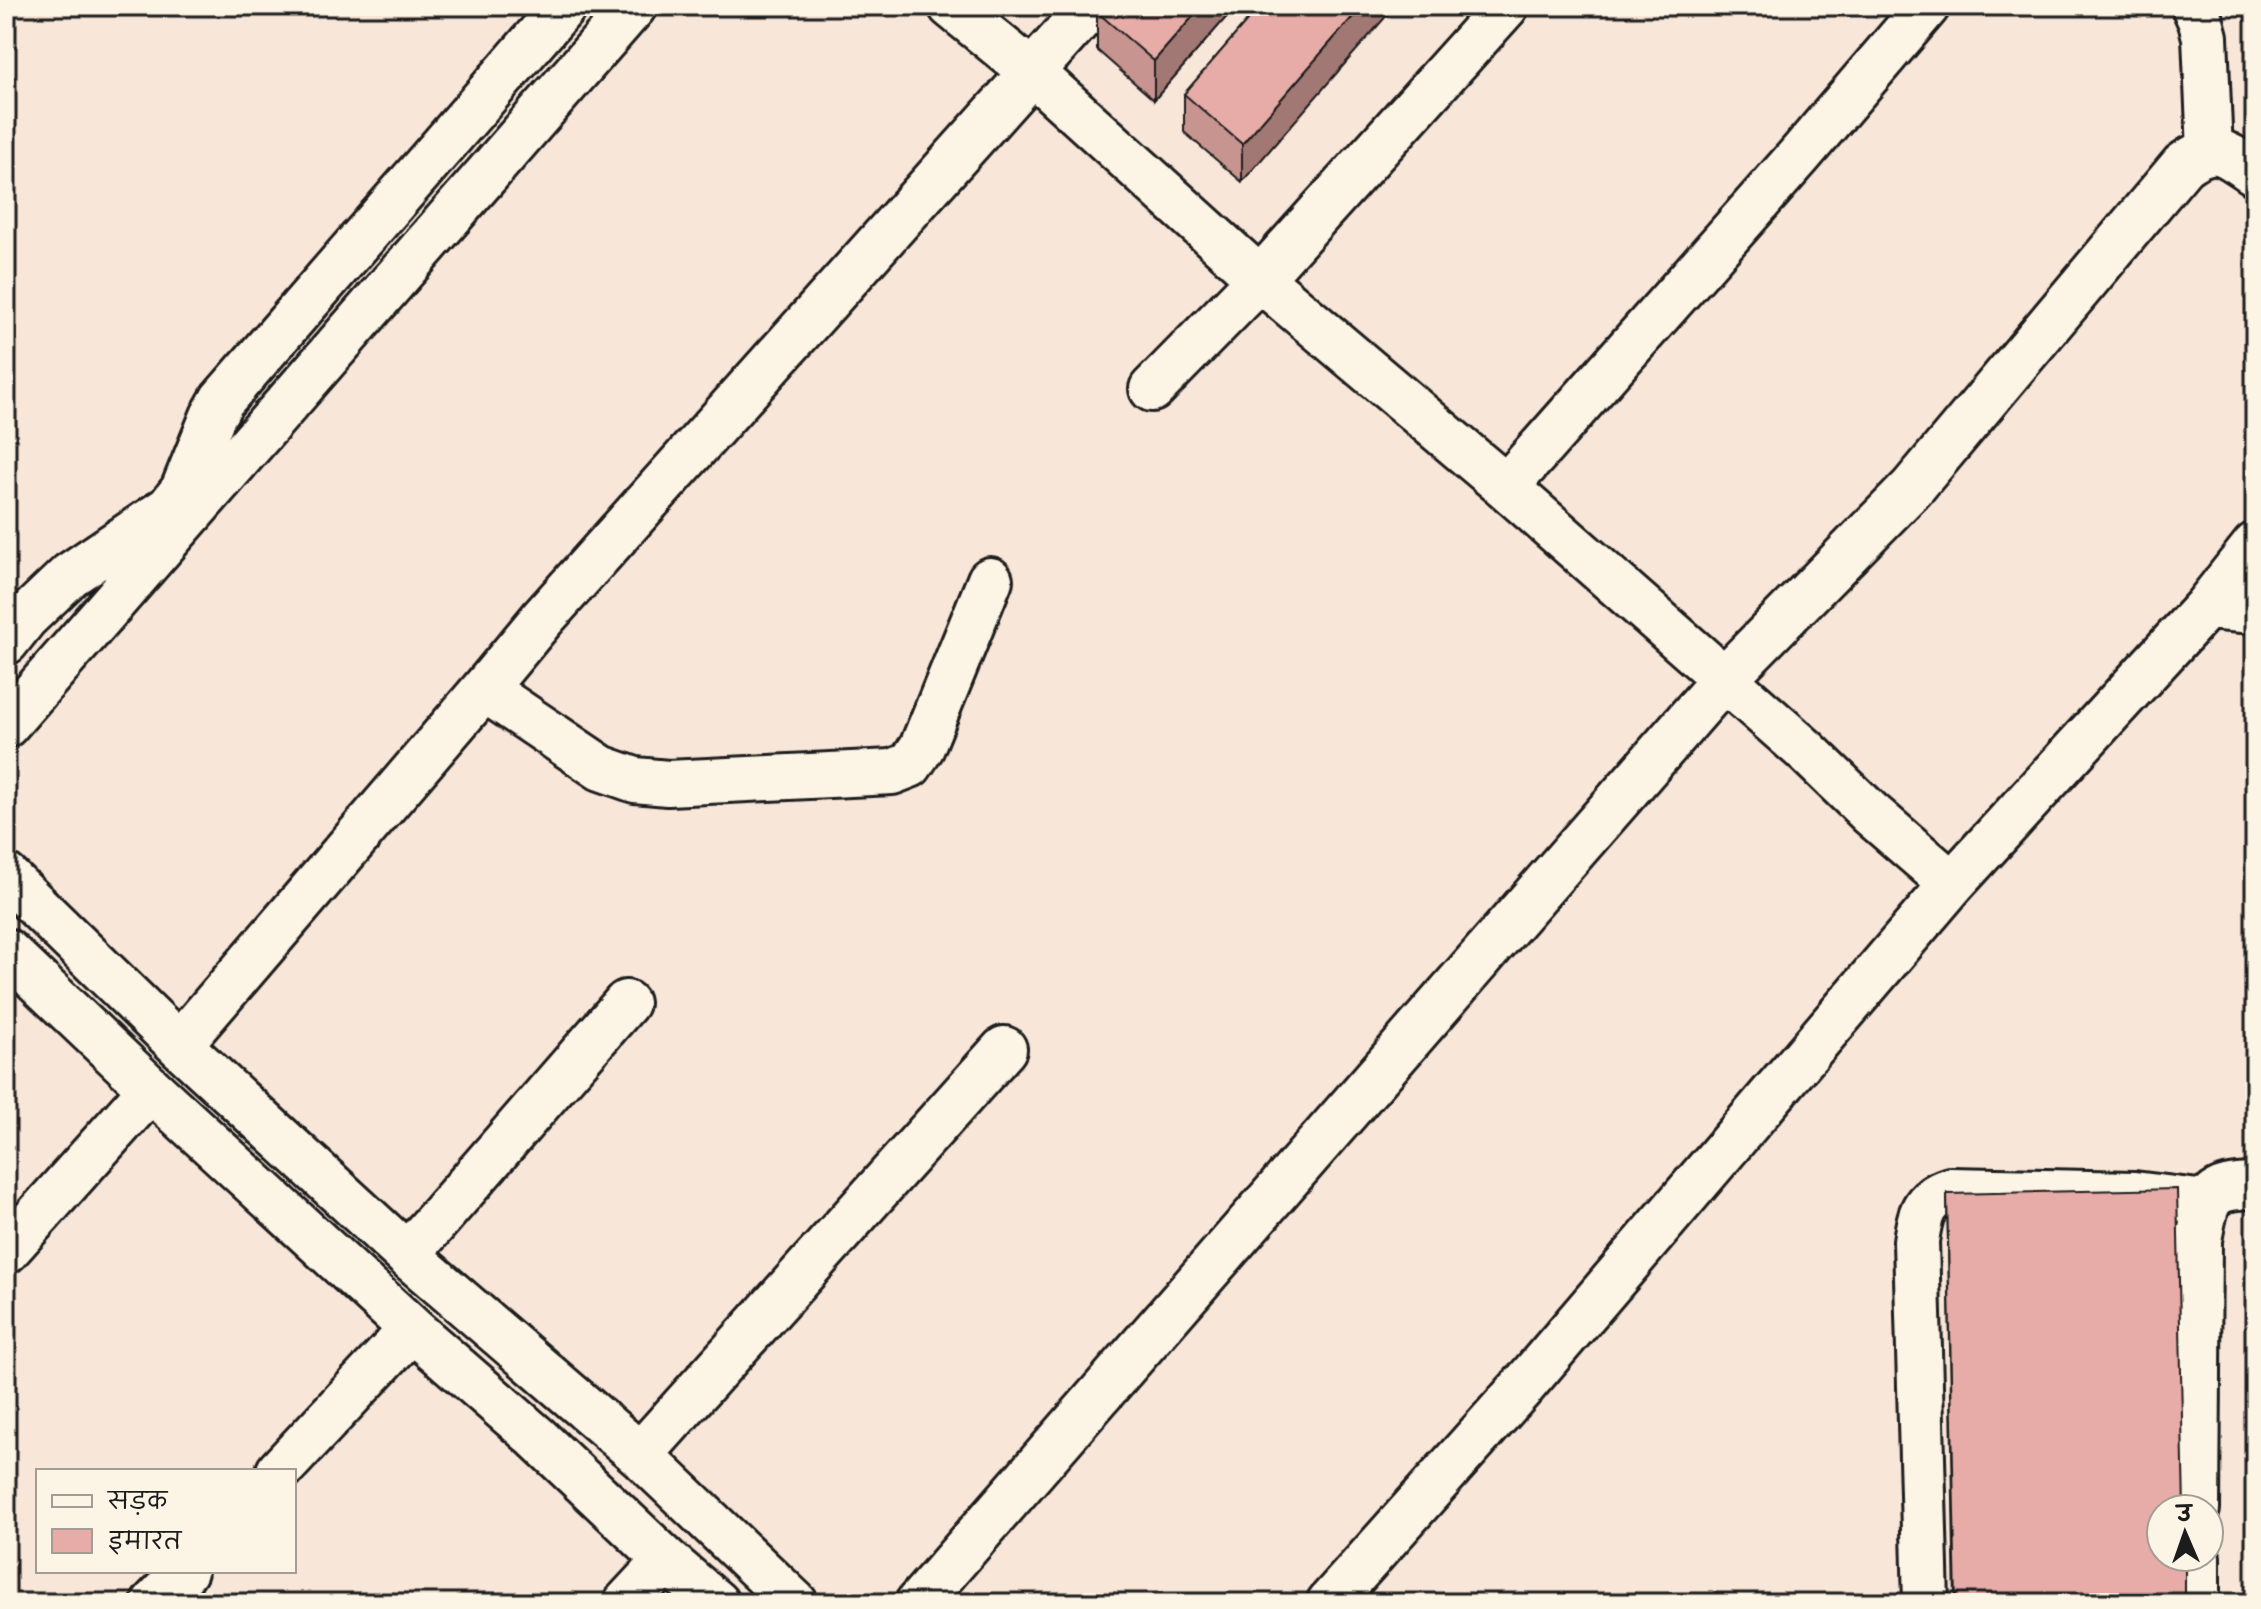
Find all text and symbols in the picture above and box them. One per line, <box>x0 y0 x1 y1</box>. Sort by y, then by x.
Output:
legend <box>36 1469 296 1573</box>
text: सड़क <box>106 1487 169 1516</box>
north arrow <box>2145 1493 2225 1573</box>
text: उ <box>2175 1501 2194 1528</box>
text: इमारत <box>108 1527 183 1556</box>

